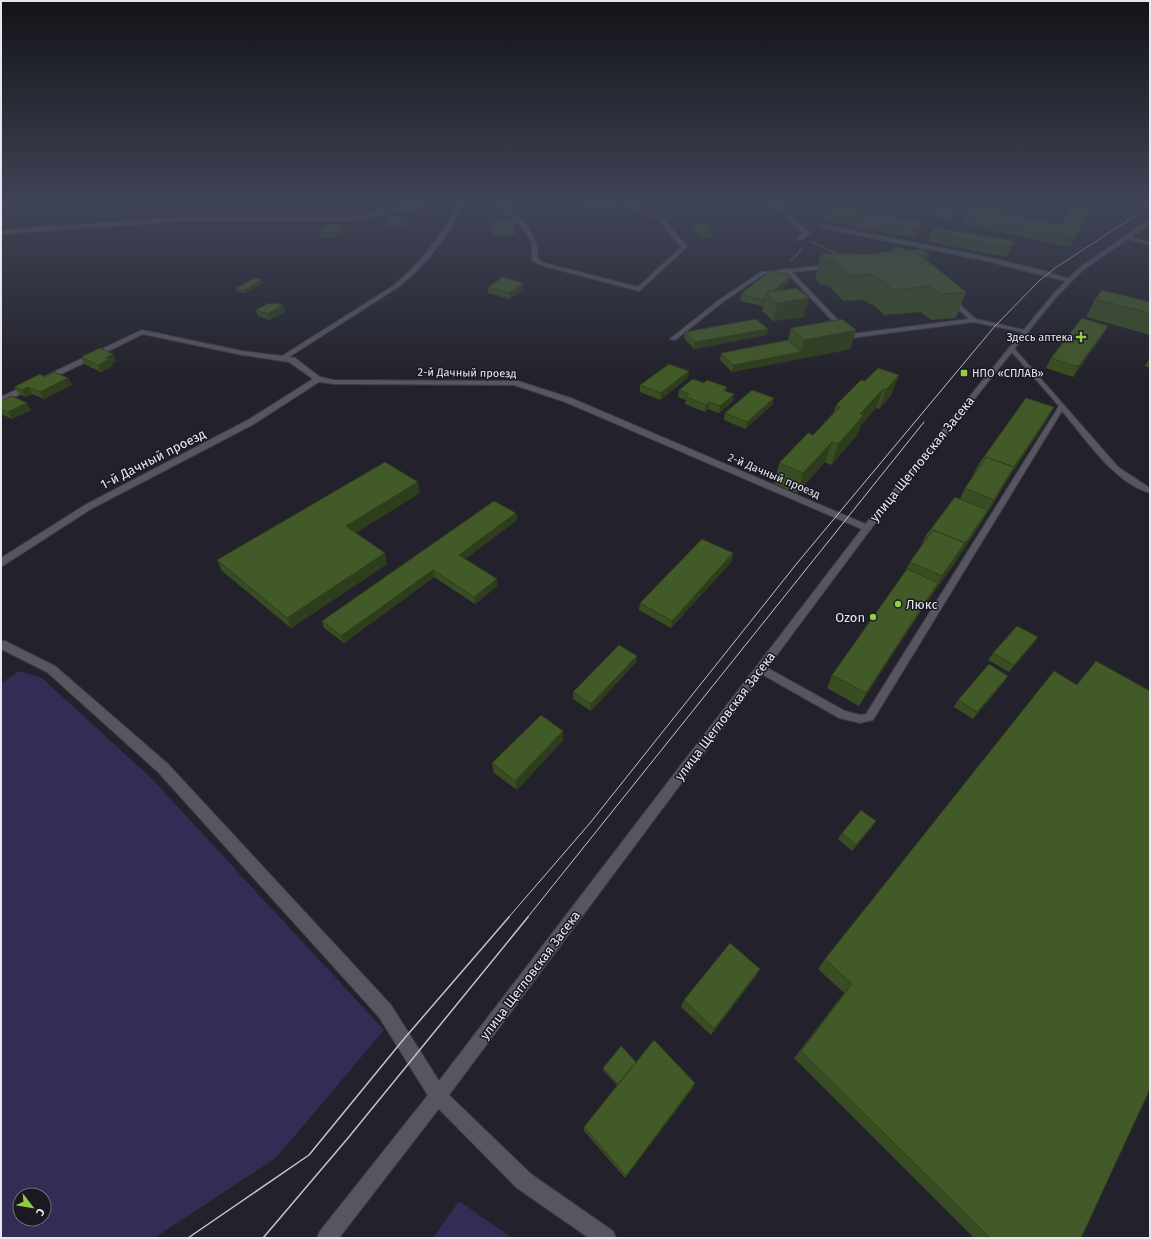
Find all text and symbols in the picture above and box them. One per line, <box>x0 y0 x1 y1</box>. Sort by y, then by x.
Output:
place label: Здесь аптека <box>1007 331 1073 344</box>
marker: Здесь аптека <box>1076 332 1086 342</box>
street label: 2-й Дачный проезд <box>417 366 517 380</box>
place label: НПО «СПЛАВ» <box>972 367 1044 380</box>
marker: НПО «СПЛАВ» <box>959 368 969 378</box>
street label: улица Щегловская Засека <box>867 393 977 525</box>
street label: 1-й Дачный проезд <box>98 426 208 492</box>
street label: 2-й Дачный проезд <box>726 451 822 501</box>
place label: Люкс <box>906 597 938 612</box>
marker: Люкс <box>893 599 903 609</box>
place label: Ozon <box>835 610 865 625</box>
marker: Ozon <box>868 612 878 622</box>
street label: улица Щегловская Засека <box>672 649 778 783</box>
street label: улица Щегловская Засека <box>477 908 583 1042</box>
north arrow <box>12 1187 52 1227</box>
text: С <box>33 1206 47 1219</box>

